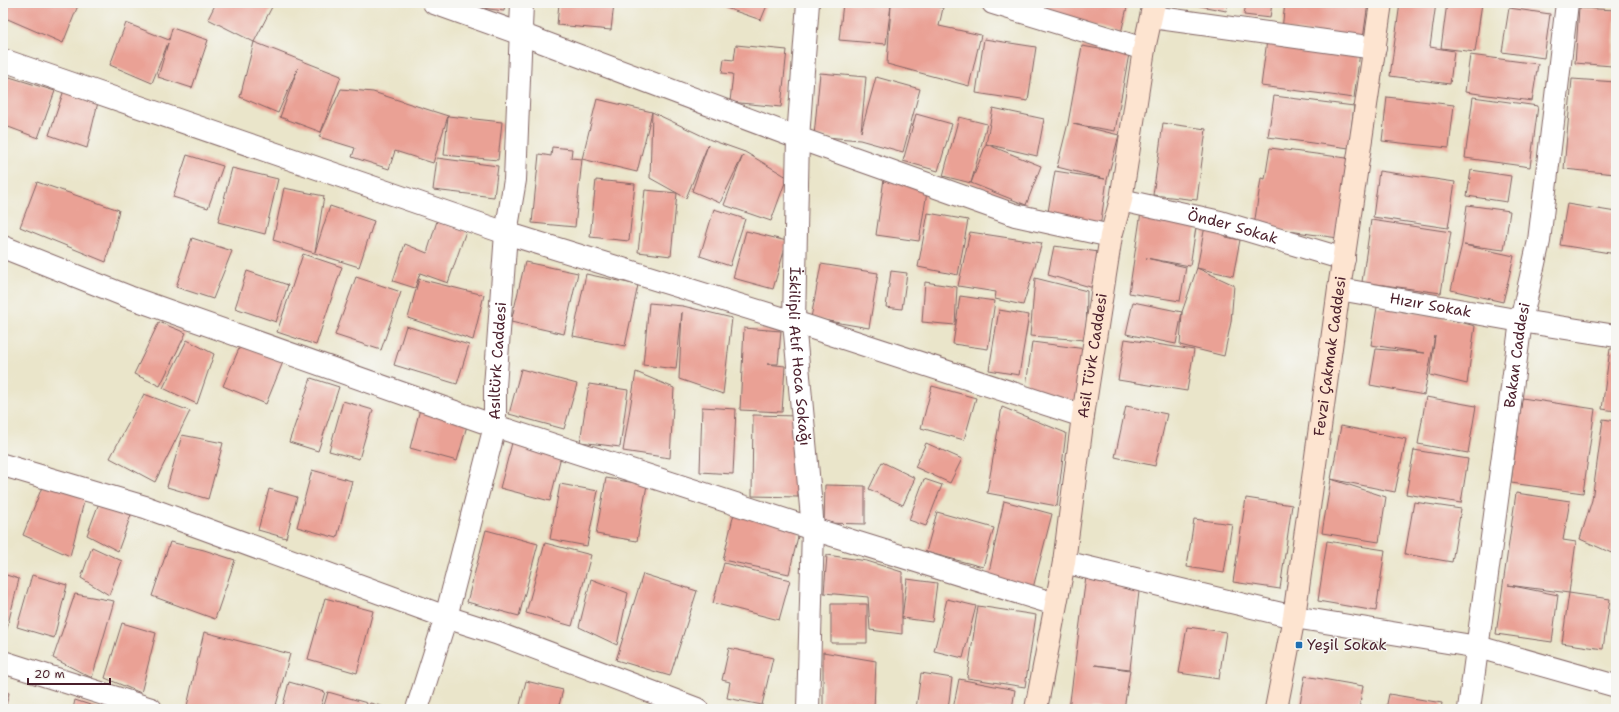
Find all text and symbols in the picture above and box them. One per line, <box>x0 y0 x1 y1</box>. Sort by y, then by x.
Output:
street label: Önder Sokak <box>1186 205 1280 249</box>
street label: İskilipli Atıf Hoca Sokağı <box>784 267 815 447</box>
street label: Fevzi Çakmak Caddesi <box>1309 275 1351 437</box>
street label: Hızır Sokak <box>1388 288 1473 322</box>
street label: Asil Türk Caddesi <box>1073 292 1112 419</box>
street label: Bakan Caddesi <box>1499 300 1535 409</box>
street label: Asıltürk Caddesi <box>485 301 511 420</box>
place label: Yeşil Sokak <box>1307 635 1387 655</box>
marker: Yeşil Sokak <box>1294 640 1304 650</box>
scale bar <box>28 660 110 686</box>
text: 20 m <box>34 666 65 682</box>

